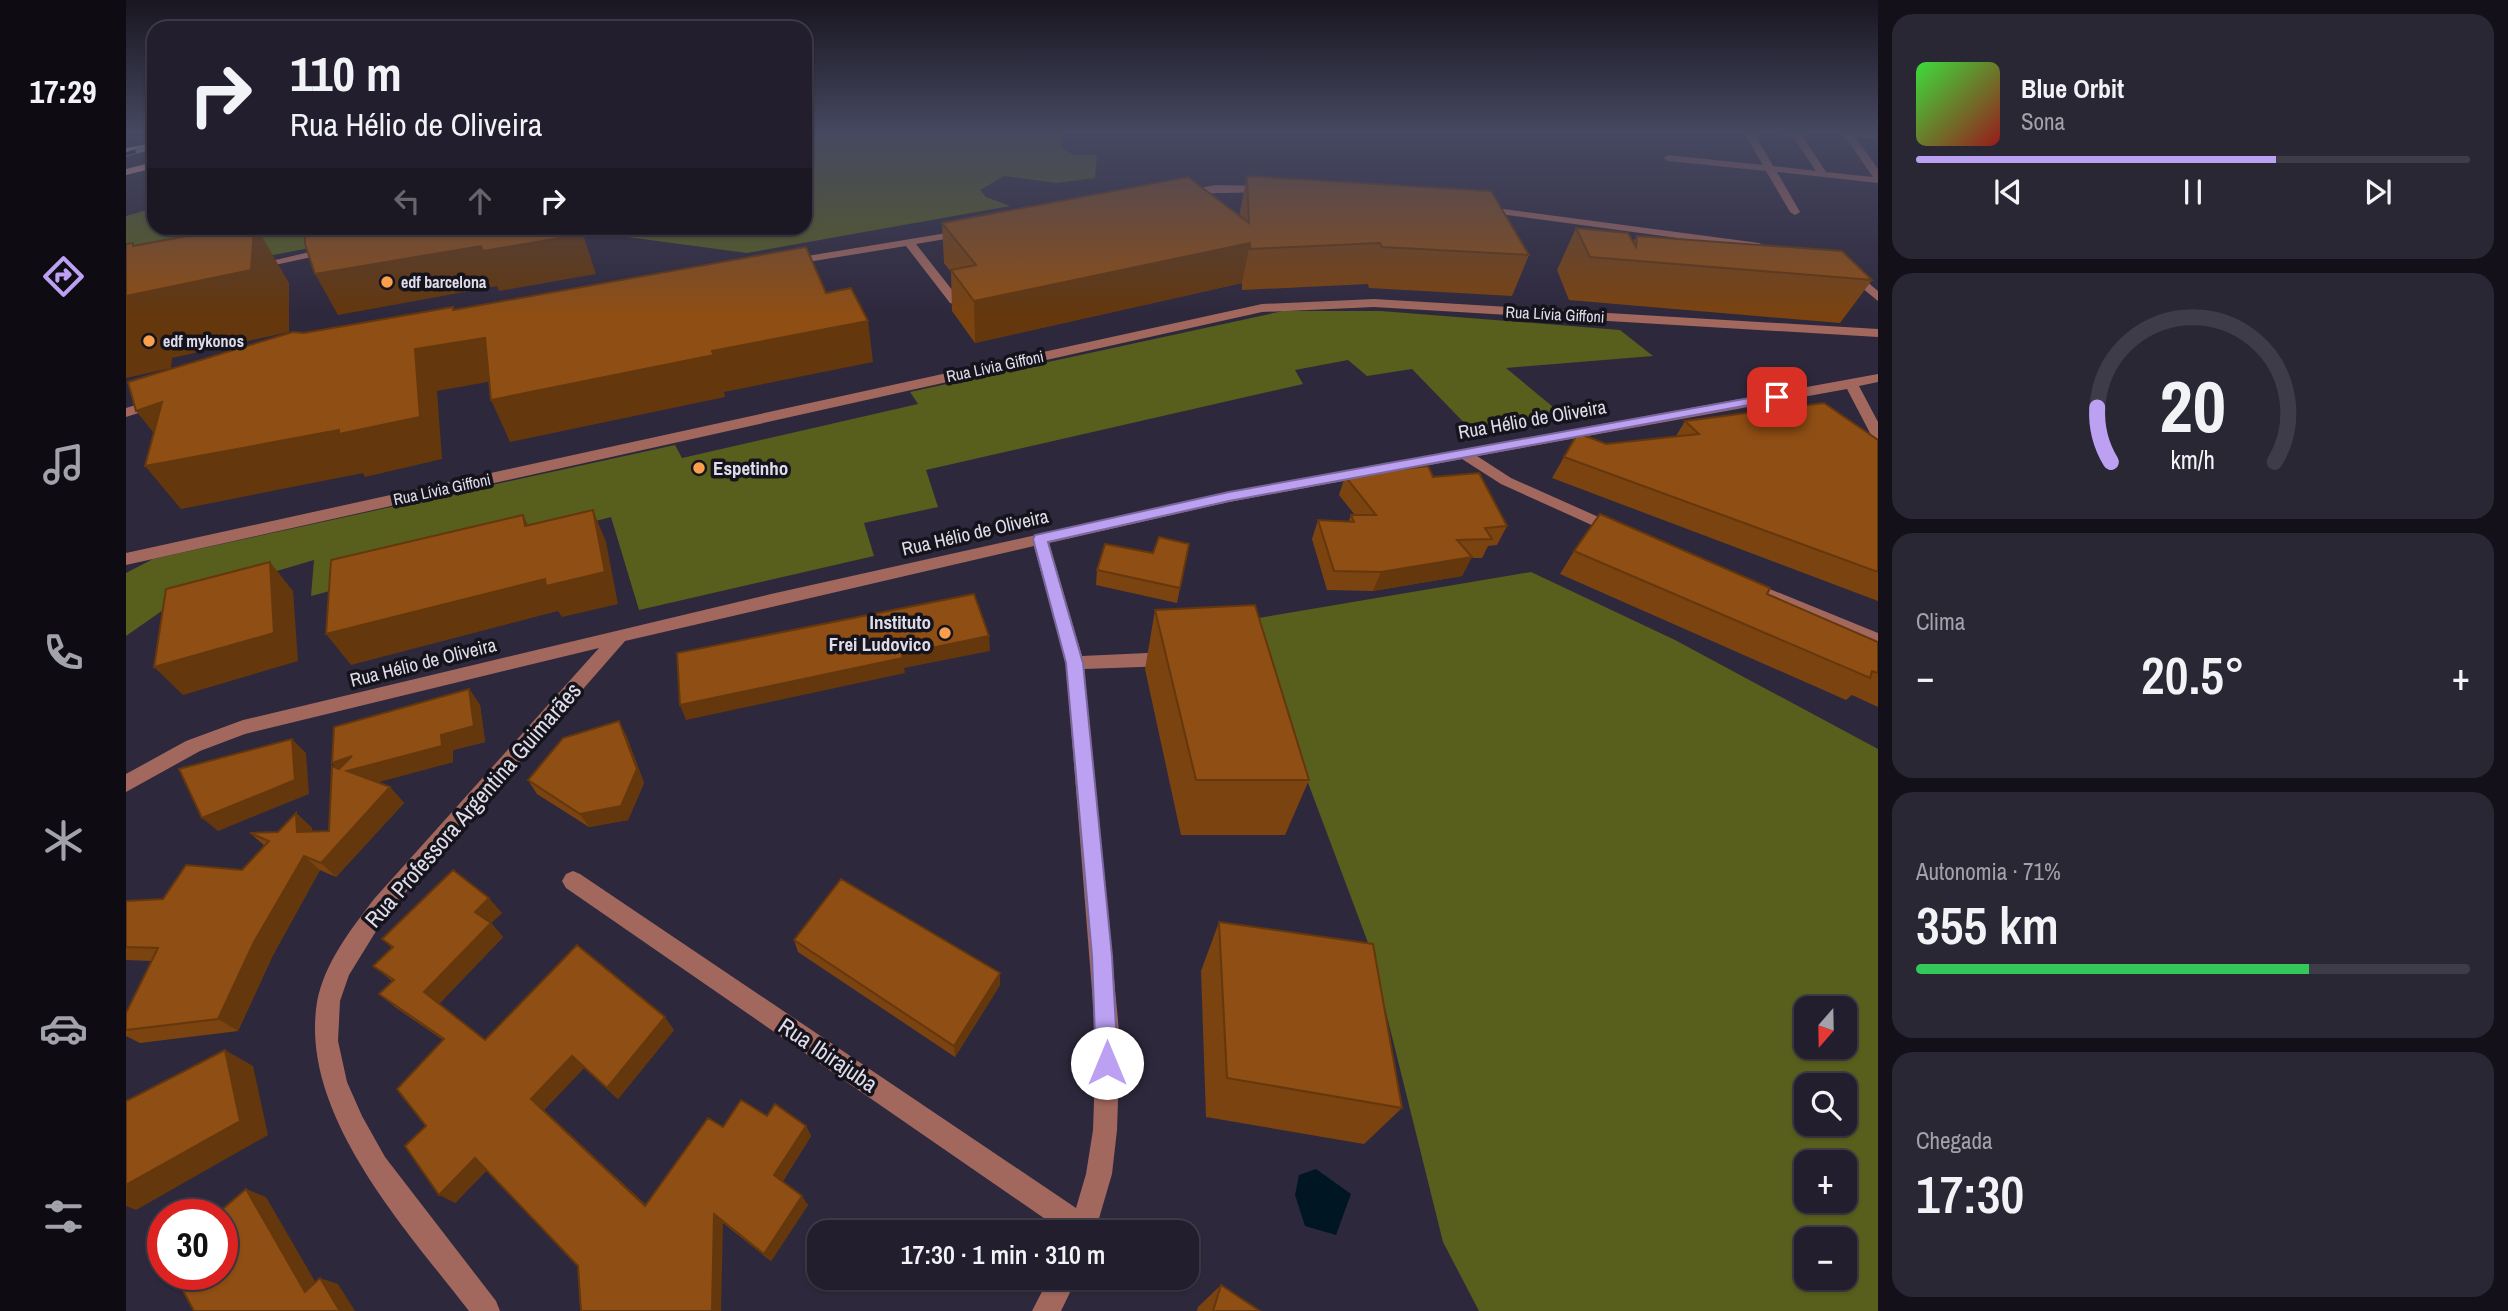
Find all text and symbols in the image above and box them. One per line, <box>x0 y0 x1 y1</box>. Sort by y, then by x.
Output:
text: 110 m <box>290 40 402 106</box>
icon: right <box>175 49 266 140</box>
text: 17:29 <box>29 70 97 113</box>
text: Blue Orbit <box>2021 71 2124 106</box>
text: Rua Hélio de Oliveira <box>290 103 542 146</box>
text: Sona <box>2021 106 2065 137</box>
icon: previous <box>1989 173 2027 211</box>
icon: pause <box>2174 173 2212 211</box>
icon: next <box>2359 173 2397 211</box>
icon: left <box>388 182 426 220</box>
icon: ahead <box>461 182 499 220</box>
icon: right <box>534 182 572 220</box>
icon: directions <box>39 252 88 301</box>
place label: edf barcelona <box>401 271 487 293</box>
marker: edf barcelona <box>379 274 395 290</box>
street label: Rua Lívia Giffoni <box>1505 300 1605 328</box>
place label: edf mykonos <box>163 330 244 352</box>
marker: edf mykonos <box>141 333 157 349</box>
street label: Rua Lívia Giffoni <box>944 345 1046 387</box>
text: 20 <box>2160 358 2226 456</box>
pin <box>1747 367 1807 427</box>
icon: arrive <box>1758 378 1796 416</box>
street label: Rua Hélio de Oliveira <box>1456 393 1608 445</box>
icon: music <box>39 440 88 489</box>
text: km/h <box>2171 443 2215 477</box>
place label: Espetinho <box>713 455 788 481</box>
marker: Espetinho <box>691 460 707 476</box>
street label: Rua Lívia Giffoni <box>391 468 493 510</box>
street label: Rua Hélio de Oliveira <box>899 502 1051 562</box>
text: Clima <box>1916 606 1965 637</box>
place label: Instituto Frei Ludovico <box>829 609 931 657</box>
marker: Instituto Frei Ludovico <box>937 625 953 641</box>
icon: phone <box>39 628 88 677</box>
street label: Rua Hélio de Oliveira <box>347 631 499 693</box>
text: 20.5° <box>2141 640 2245 710</box>
text: − <box>1916 651 1934 702</box>
text: + <box>2452 651 2470 702</box>
street label: Rua Professora Argentina Guimarães <box>357 675 588 934</box>
icon: climate <box>39 816 88 865</box>
text: Autonomia · 71% <box>1916 856 2061 887</box>
text: 355 km <box>1916 890 2059 960</box>
north arrow <box>1794 996 1857 1059</box>
map controls <box>1794 996 1857 1290</box>
icon: car <box>39 1004 88 1053</box>
street label: Rua Ibirajuba <box>773 1010 884 1099</box>
position arrow <box>1070 1026 1144 1100</box>
button: search <box>1794 1073 1857 1136</box>
text: Chegada <box>1916 1125 1993 1156</box>
button: + <box>1794 1150 1857 1213</box>
text: 17:30 <box>1916 1159 2024 1229</box>
icon: filters <box>39 1192 88 1241</box>
speed limit sign: 30 <box>147 1199 238 1290</box>
button: − <box>1794 1227 1857 1290</box>
text: 17:30 · 1 min · 310 m <box>901 1237 1105 1272</box>

